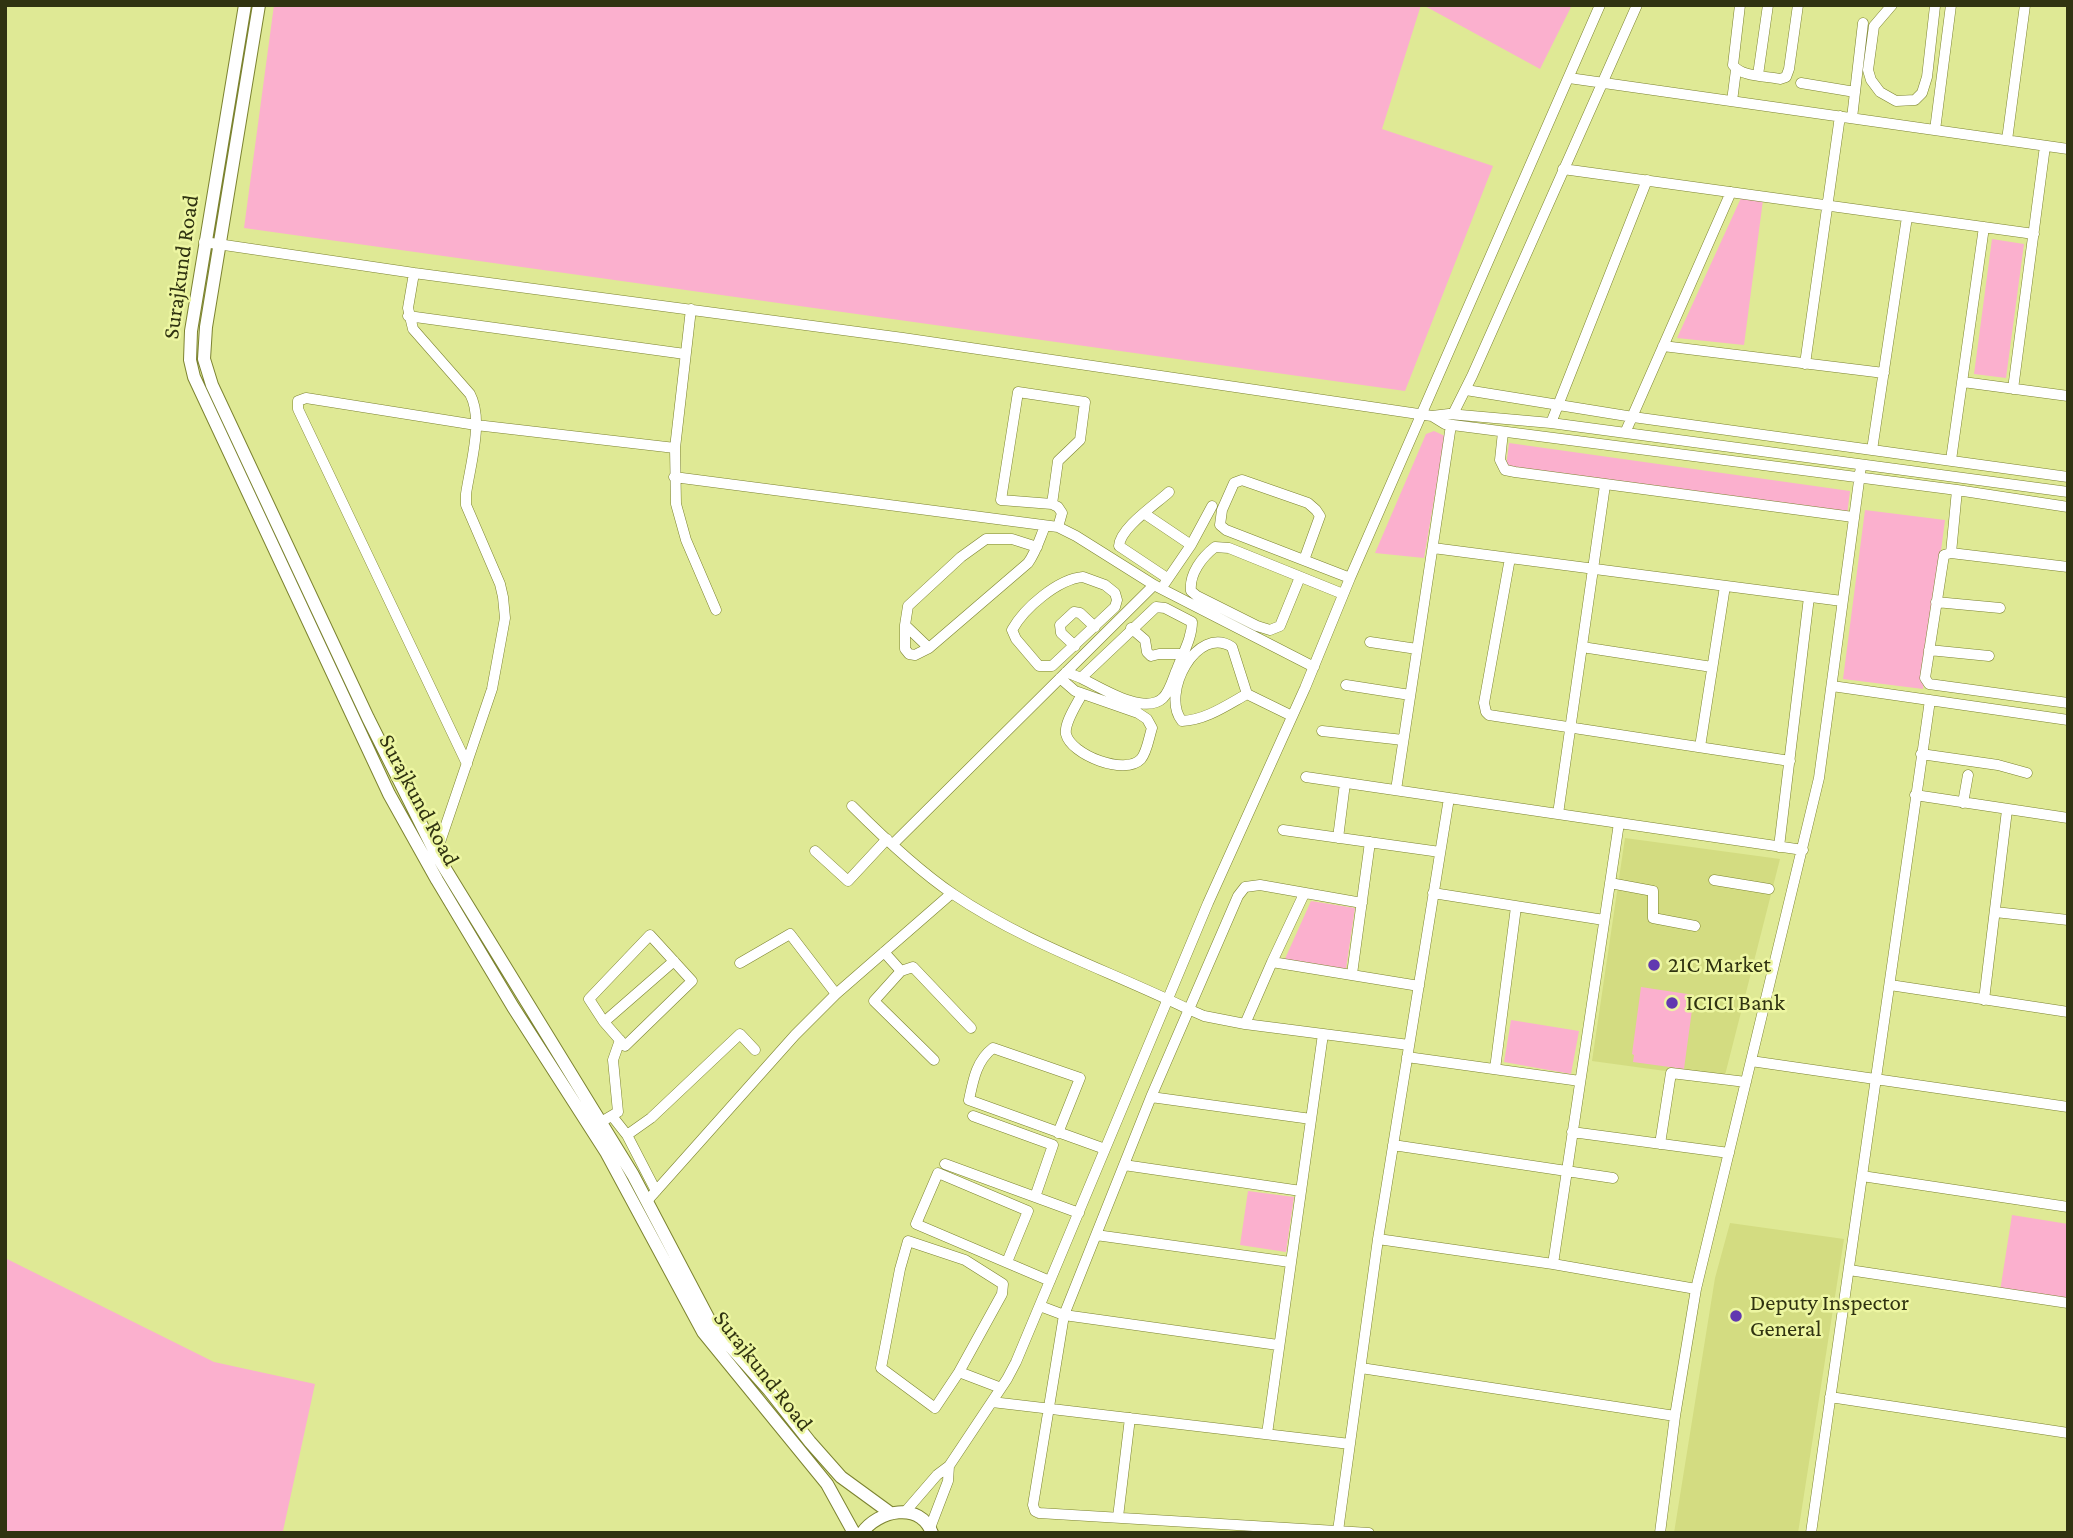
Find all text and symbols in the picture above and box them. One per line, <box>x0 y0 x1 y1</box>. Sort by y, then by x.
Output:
street label: Surajkund Road <box>157 193 205 341</box>
street label: Surajkund Road <box>373 729 465 871</box>
place label: 21C Market <box>1668 951 1771 979</box>
marker: 21C Market <box>1646 957 1662 973</box>
place label: ICICI Bank <box>1686 989 1785 1017</box>
marker: ICICI Bank <box>1664 995 1680 1011</box>
place label: Deputy Inspector General <box>1750 1289 1909 1343</box>
street label: Surajkund Road <box>707 1305 819 1437</box>
marker: Deputy Inspector General <box>1728 1308 1744 1324</box>

